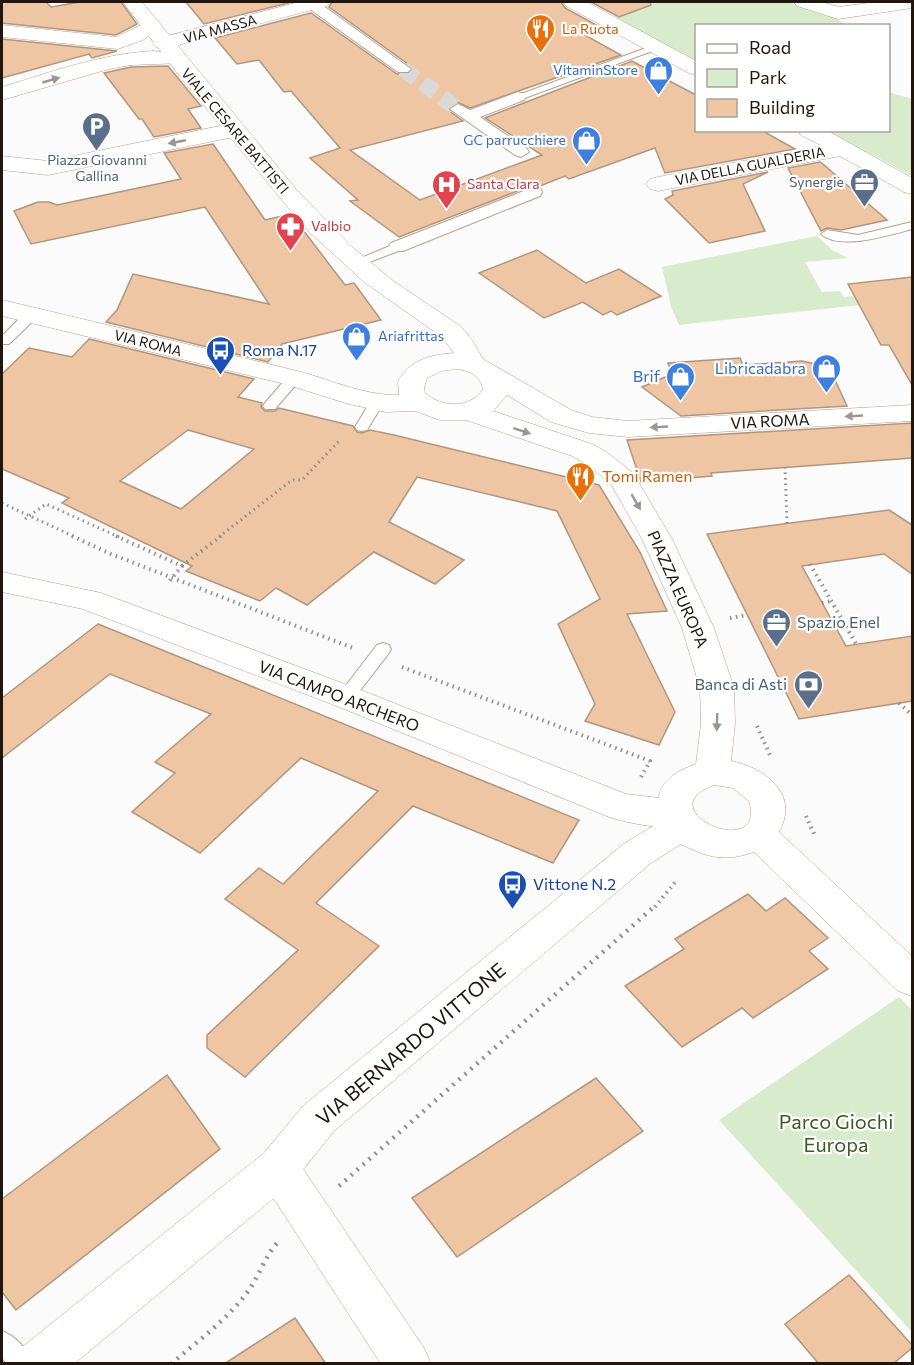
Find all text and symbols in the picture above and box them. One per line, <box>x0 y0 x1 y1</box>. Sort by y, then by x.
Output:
street label: VIA MASSA <box>181 11 259 46</box>
restaurant icon: La Ruota <box>525 13 557 55</box>
place label: La Ruota <box>562 20 618 37</box>
legend <box>695 24 890 132</box>
text: Road <box>749 36 791 58</box>
shop icon: VitaminStore <box>643 54 675 96</box>
place label: VitaminStore <box>553 61 638 78</box>
street label: VIALE CESARE BATTISTI <box>178 64 293 197</box>
text: Park <box>749 66 787 88</box>
one-way arrow <box>42 75 60 84</box>
text: Building <box>749 96 815 118</box>
parking icon: Piazza Giovanni Gallina <box>81 110 113 152</box>
shop icon: GC parrucchiere <box>571 124 603 166</box>
place label: GC parrucchiere <box>463 131 566 148</box>
one-way arrow <box>168 138 187 147</box>
street label: VIA DELLA GUALDERIA <box>674 143 827 188</box>
place label: Piazza Giovanni Gallina <box>47 151 147 184</box>
office icon: Synergie <box>849 166 881 208</box>
hospital icon: Santa Clara <box>430 168 462 210</box>
place label: Synergie <box>789 173 844 190</box>
place label: Santa Clara <box>467 175 540 192</box>
pharmacy icon: Valbio <box>274 210 306 252</box>
place label: Valbio <box>311 217 351 234</box>
shop icon: Ariafrittas <box>341 320 373 362</box>
street label: VIA ROMA <box>112 326 184 359</box>
place label: Ariafrittas <box>378 327 444 344</box>
bus stop icon: Roma N.17 <box>205 334 237 376</box>
place label: Roma N.17 <box>242 340 317 359</box>
shop icon: Libricadabra <box>811 352 843 394</box>
place label: Libricadabra <box>715 358 806 377</box>
shop icon: Brif <box>665 360 697 402</box>
place label: Brif <box>633 366 661 385</box>
street label: VIA ROMA <box>730 409 810 432</box>
one-way arrow <box>845 411 864 421</box>
one-way arrow <box>650 423 669 432</box>
one-way arrow <box>513 427 531 436</box>
restaurant icon: Tomi Ramen <box>565 460 597 502</box>
place label: Tomi Ramen <box>602 466 692 485</box>
one-way arrow <box>631 494 641 511</box>
street label: PIAZZA EUROPA <box>644 527 713 650</box>
office icon: Spazio Enel <box>760 606 792 648</box>
place label: Spazio Enel <box>797 612 880 631</box>
street label: VIA CAMPO ARCHERO <box>256 656 422 735</box>
bank icon: Banca di Asti <box>792 668 824 710</box>
place label: Banca di Asti <box>694 674 787 693</box>
one-way arrow <box>713 712 722 731</box>
bus stop icon: Vittone N.2 <box>496 868 528 910</box>
place label: Vittone N.2 <box>533 874 616 893</box>
street label: VIA BERNARDO VITTONE <box>311 957 510 1130</box>
park label: Parco Giochi Europa <box>779 1109 893 1156</box>

